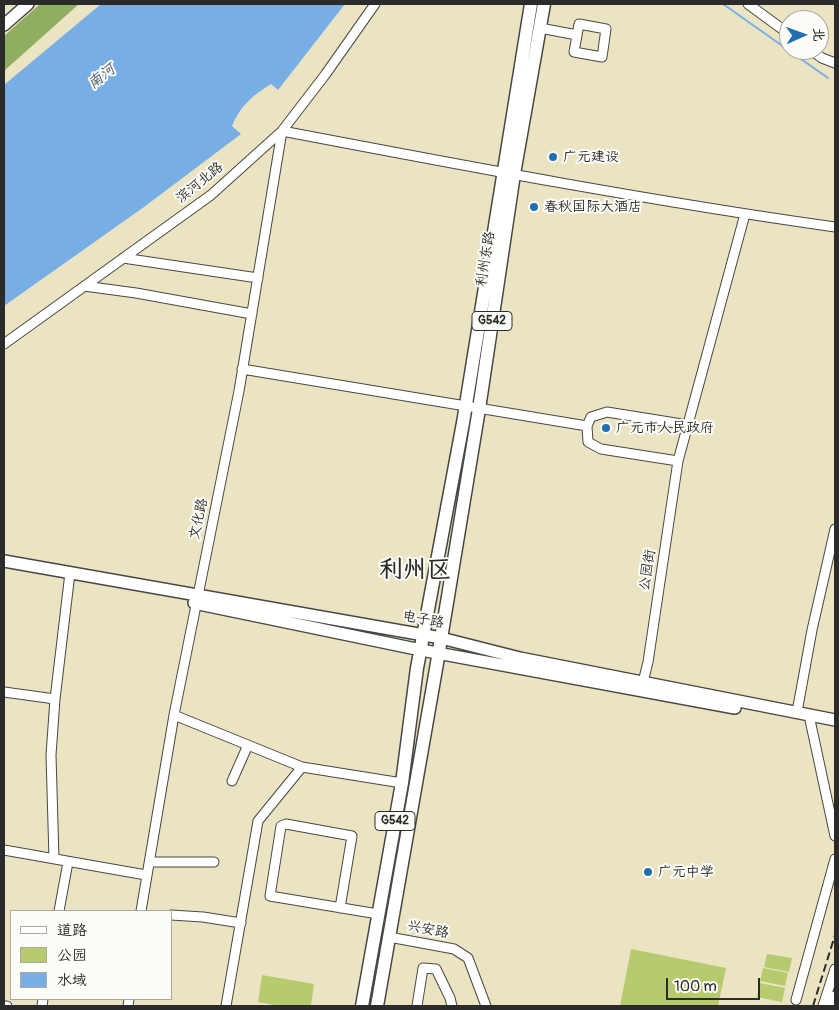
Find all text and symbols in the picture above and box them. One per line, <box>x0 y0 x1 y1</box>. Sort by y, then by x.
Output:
north arrow <box>779 10 829 60</box>
text: 北 <box>810 27 827 42</box>
water label: 南河 <box>85 61 119 93</box>
place label: 广元建设 <box>563 149 619 165</box>
marker: 广元建设 <box>547 151 559 163</box>
street label: 滨河北路 <box>173 159 227 207</box>
place label: 春秋国际大酒店 <box>544 199 642 215</box>
marker: 春秋国际大酒店 <box>528 201 540 213</box>
street label: 利州东路 <box>473 230 499 288</box>
road number: G542 <box>472 312 512 331</box>
place label: 广元市人民政府 <box>616 420 714 436</box>
marker: 广元市人民政府 <box>600 422 612 434</box>
street label: 文化路 <box>186 497 212 541</box>
street label: 公园街 <box>636 548 660 592</box>
district label: 利州区 <box>379 557 451 585</box>
street label: 电子路 <box>401 608 445 632</box>
road number: G542 <box>375 811 415 830</box>
place label: 广元中学 <box>658 864 714 880</box>
marker: 广元中学 <box>642 866 654 878</box>
legend <box>10 910 172 1000</box>
street label: 兴安路 <box>406 918 450 942</box>
text: 道路 <box>57 921 87 940</box>
text: 公园 <box>57 946 87 965</box>
scale bar <box>669 968 763 1000</box>
text: 水域 <box>57 971 87 990</box>
text: 100 m <box>674 977 717 996</box>

